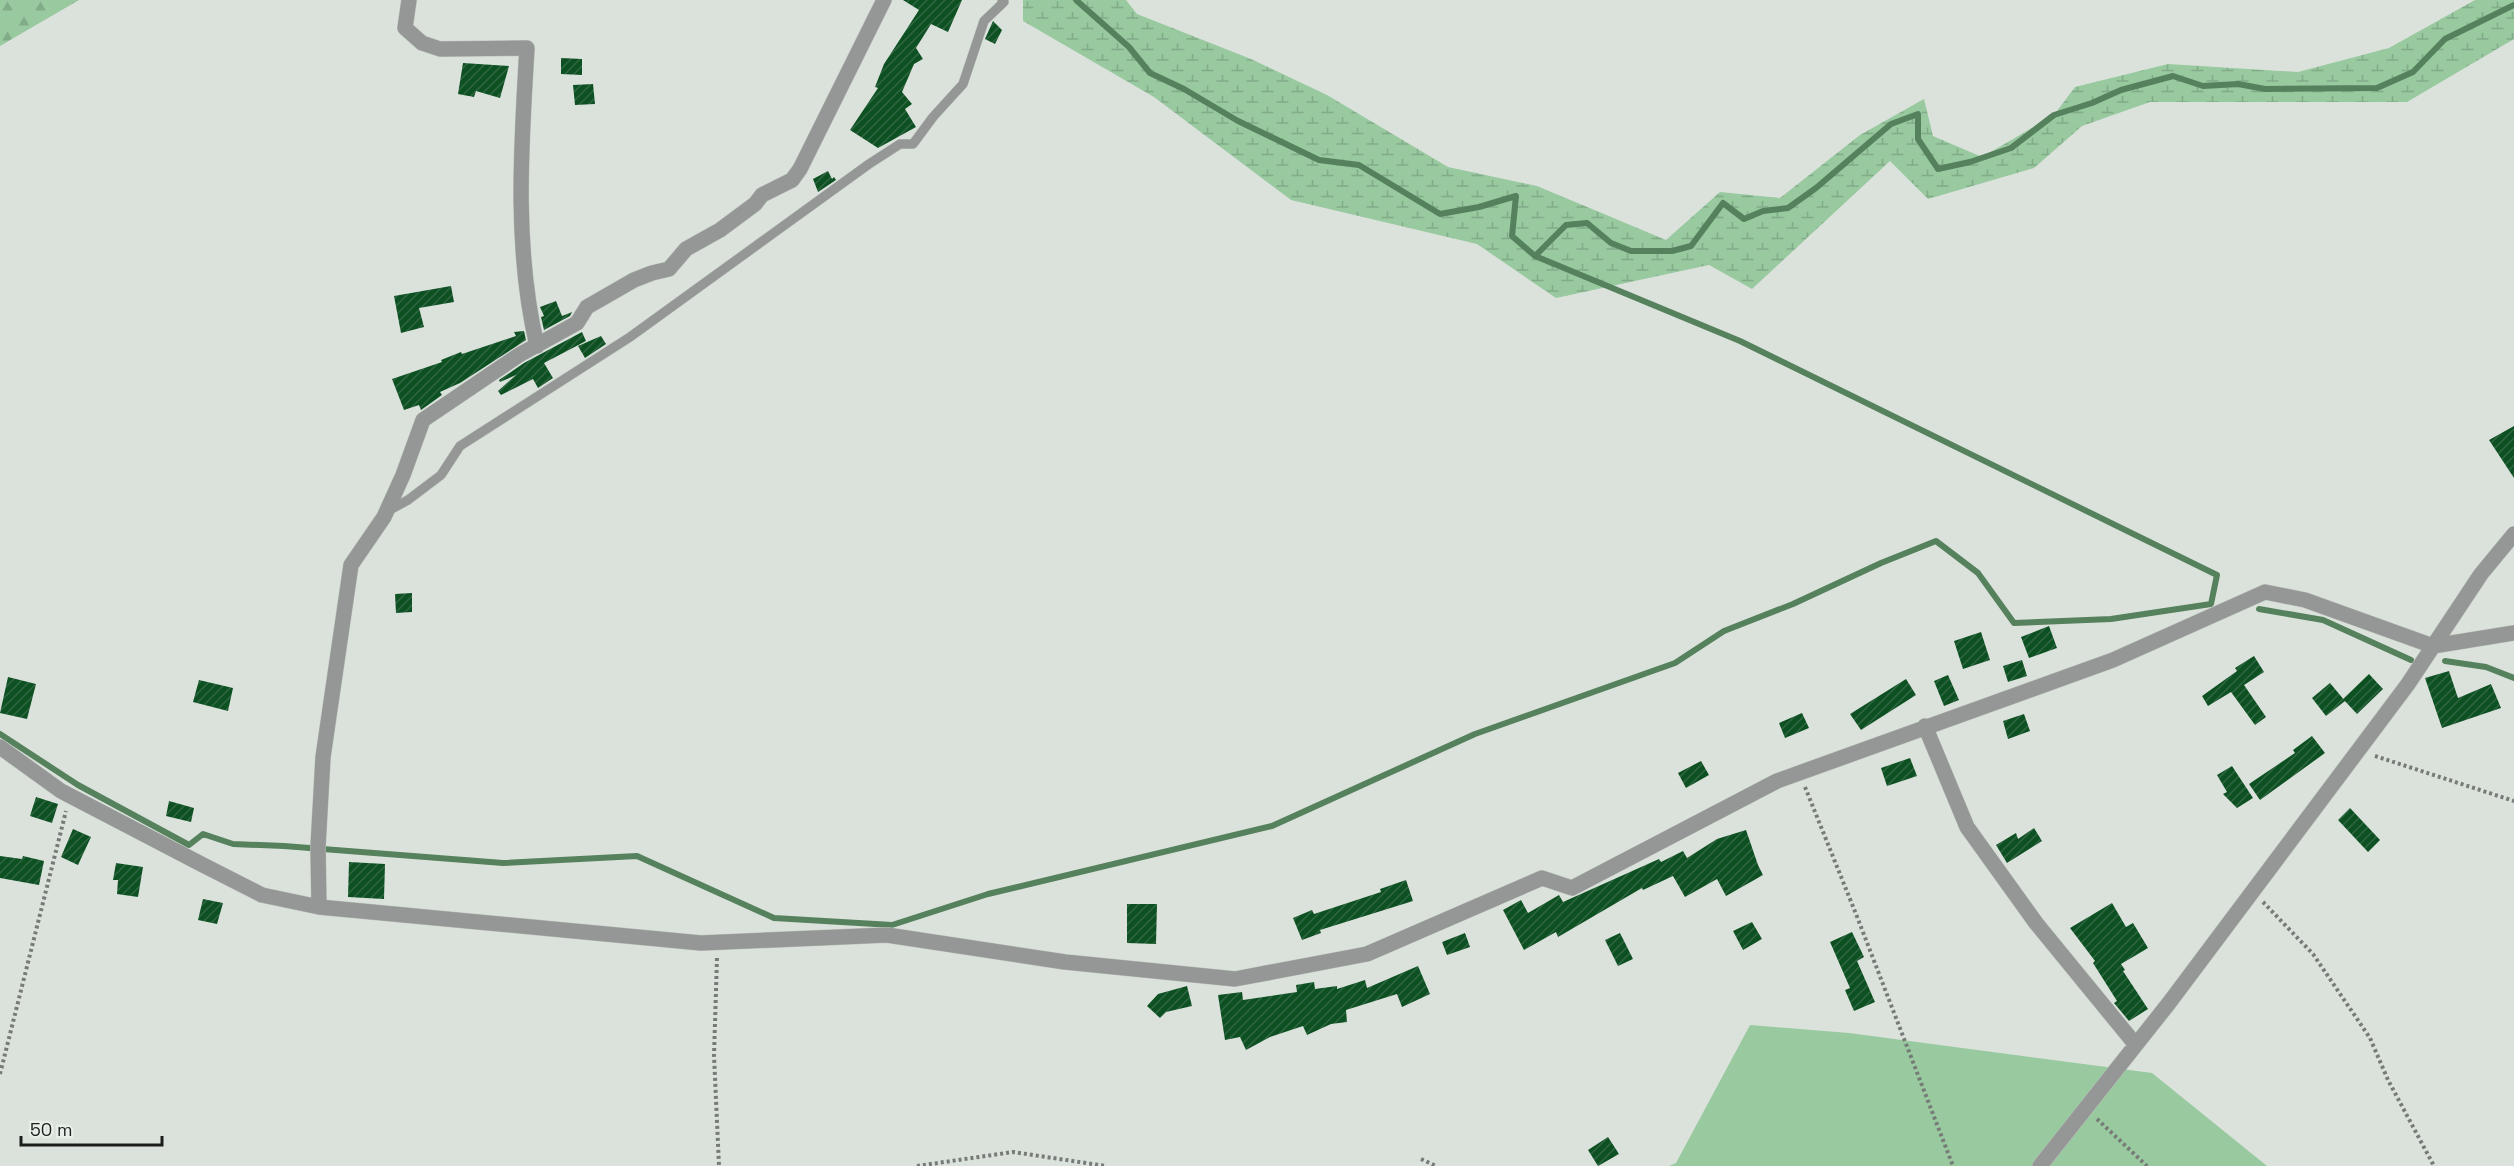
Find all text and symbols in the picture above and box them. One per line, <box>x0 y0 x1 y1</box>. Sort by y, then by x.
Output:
scale bar <box>21 1109 162 1147</box>
text: 50 m <box>30 1118 72 1141</box>

